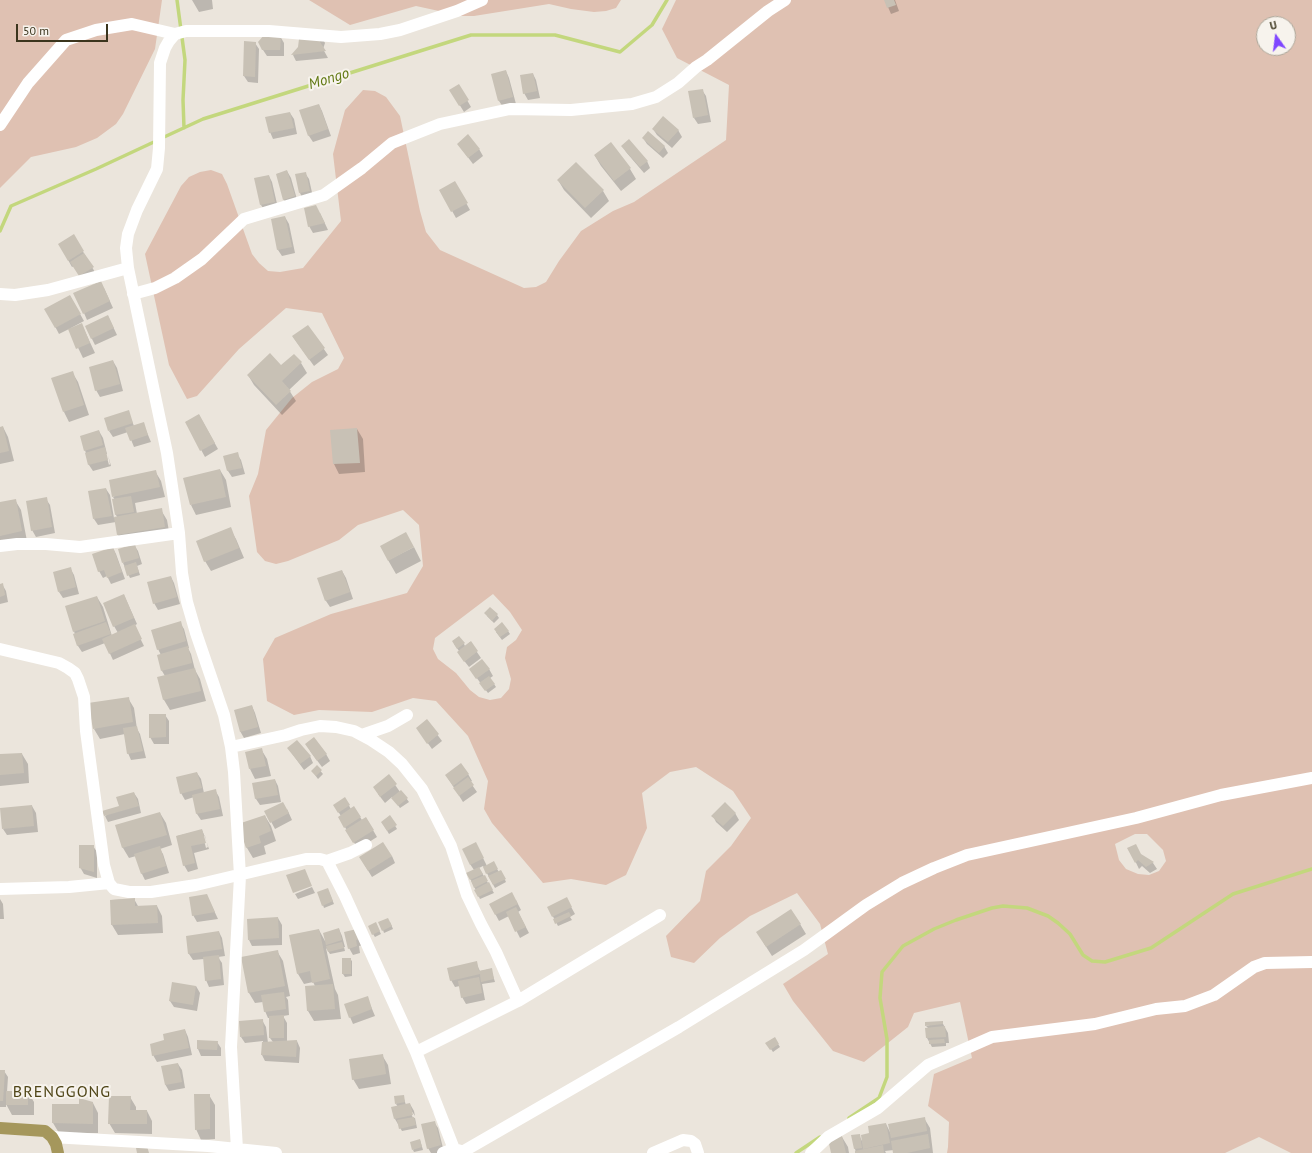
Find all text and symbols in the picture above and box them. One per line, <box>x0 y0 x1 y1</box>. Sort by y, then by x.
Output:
scale bar <box>18 16 110 42</box>
north arrow <box>1256 16 1296 56</box>
text: U <box>1268 18 1278 33</box>
text: 50 m <box>23 23 49 38</box>
water label: Mongo <box>306 64 352 94</box>
district label: BRENGGONG <box>13 1082 111 1102</box>

